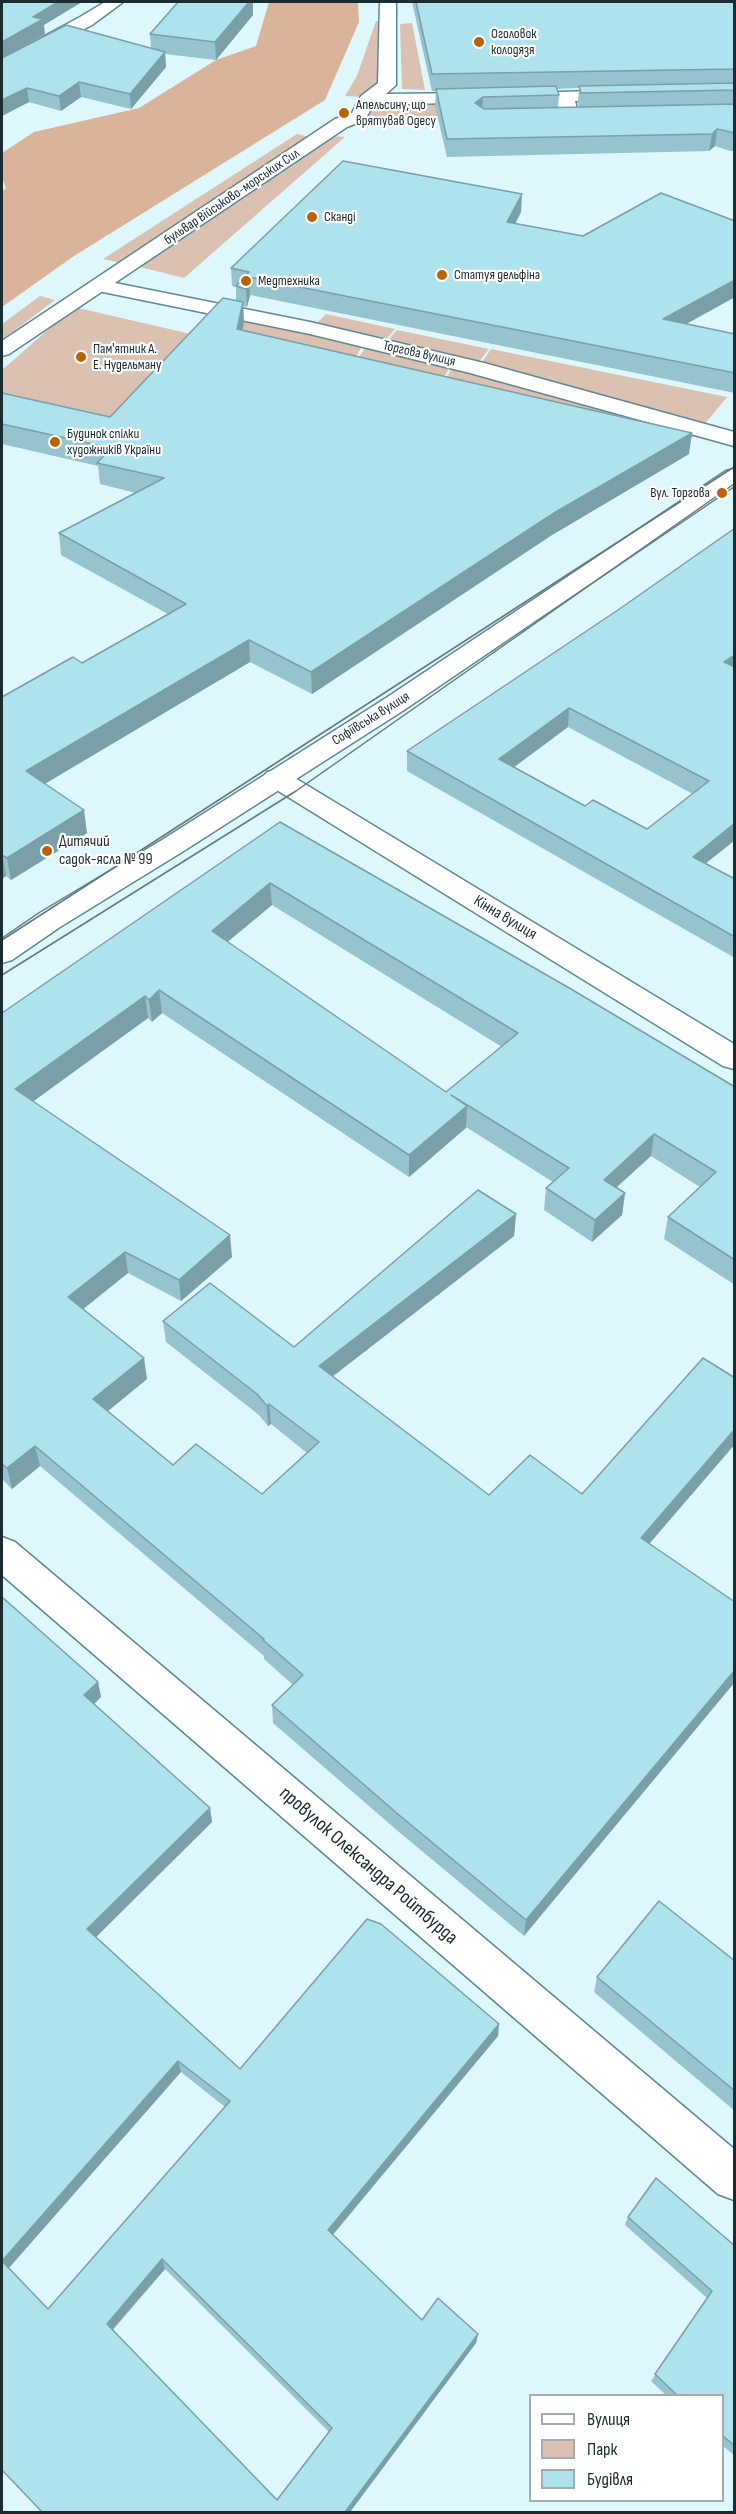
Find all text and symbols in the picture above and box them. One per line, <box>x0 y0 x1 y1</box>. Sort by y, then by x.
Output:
place label: Оголовок колодязя <box>491 26 537 58</box>
marker: Оголовок колодязя <box>472 35 486 49</box>
place label: Апельсину, що врятував Одесу <box>356 97 436 130</box>
marker: Апельсину, що врятував Одесу <box>337 106 351 120</box>
street label: бульвар Військово-морських Сил <box>161 145 303 249</box>
place label: Сканді <box>324 209 356 225</box>
marker: Сканді <box>305 210 319 224</box>
place label: Статуя дельфіна <box>454 267 540 283</box>
marker: Статуя дельфіна <box>435 268 449 282</box>
place label: Медтехника <box>258 273 320 289</box>
marker: Медтехника <box>239 274 253 288</box>
street label: Торгова вулиця <box>381 337 457 371</box>
place label: Пам'ятник А. Е. Нудельману <box>93 341 161 374</box>
marker: Пам'ятник А. Е. Нудельману <box>74 350 88 364</box>
place label: Будинок спілки художників України <box>67 426 161 458</box>
marker: Будинок спілки художників України <box>48 435 62 449</box>
place label: Вул. Торгова <box>650 485 710 501</box>
marker: Вул. Торгова <box>715 486 729 500</box>
street label: Софіївська вулиця <box>329 688 413 750</box>
place label: Дитячий садок-ясла № 99 <box>59 832 153 870</box>
marker: Дитячий садок-ясла № 99 <box>40 844 54 858</box>
street label: Кінна вулиця <box>470 892 540 944</box>
street label: провулок Олександра Ройтбурда <box>274 1782 462 1950</box>
legend <box>529 2394 724 2502</box>
text: Вулиця <box>587 2409 630 2430</box>
text: Парк <box>587 2439 617 2460</box>
text: Будівля <box>587 2469 633 2490</box>

